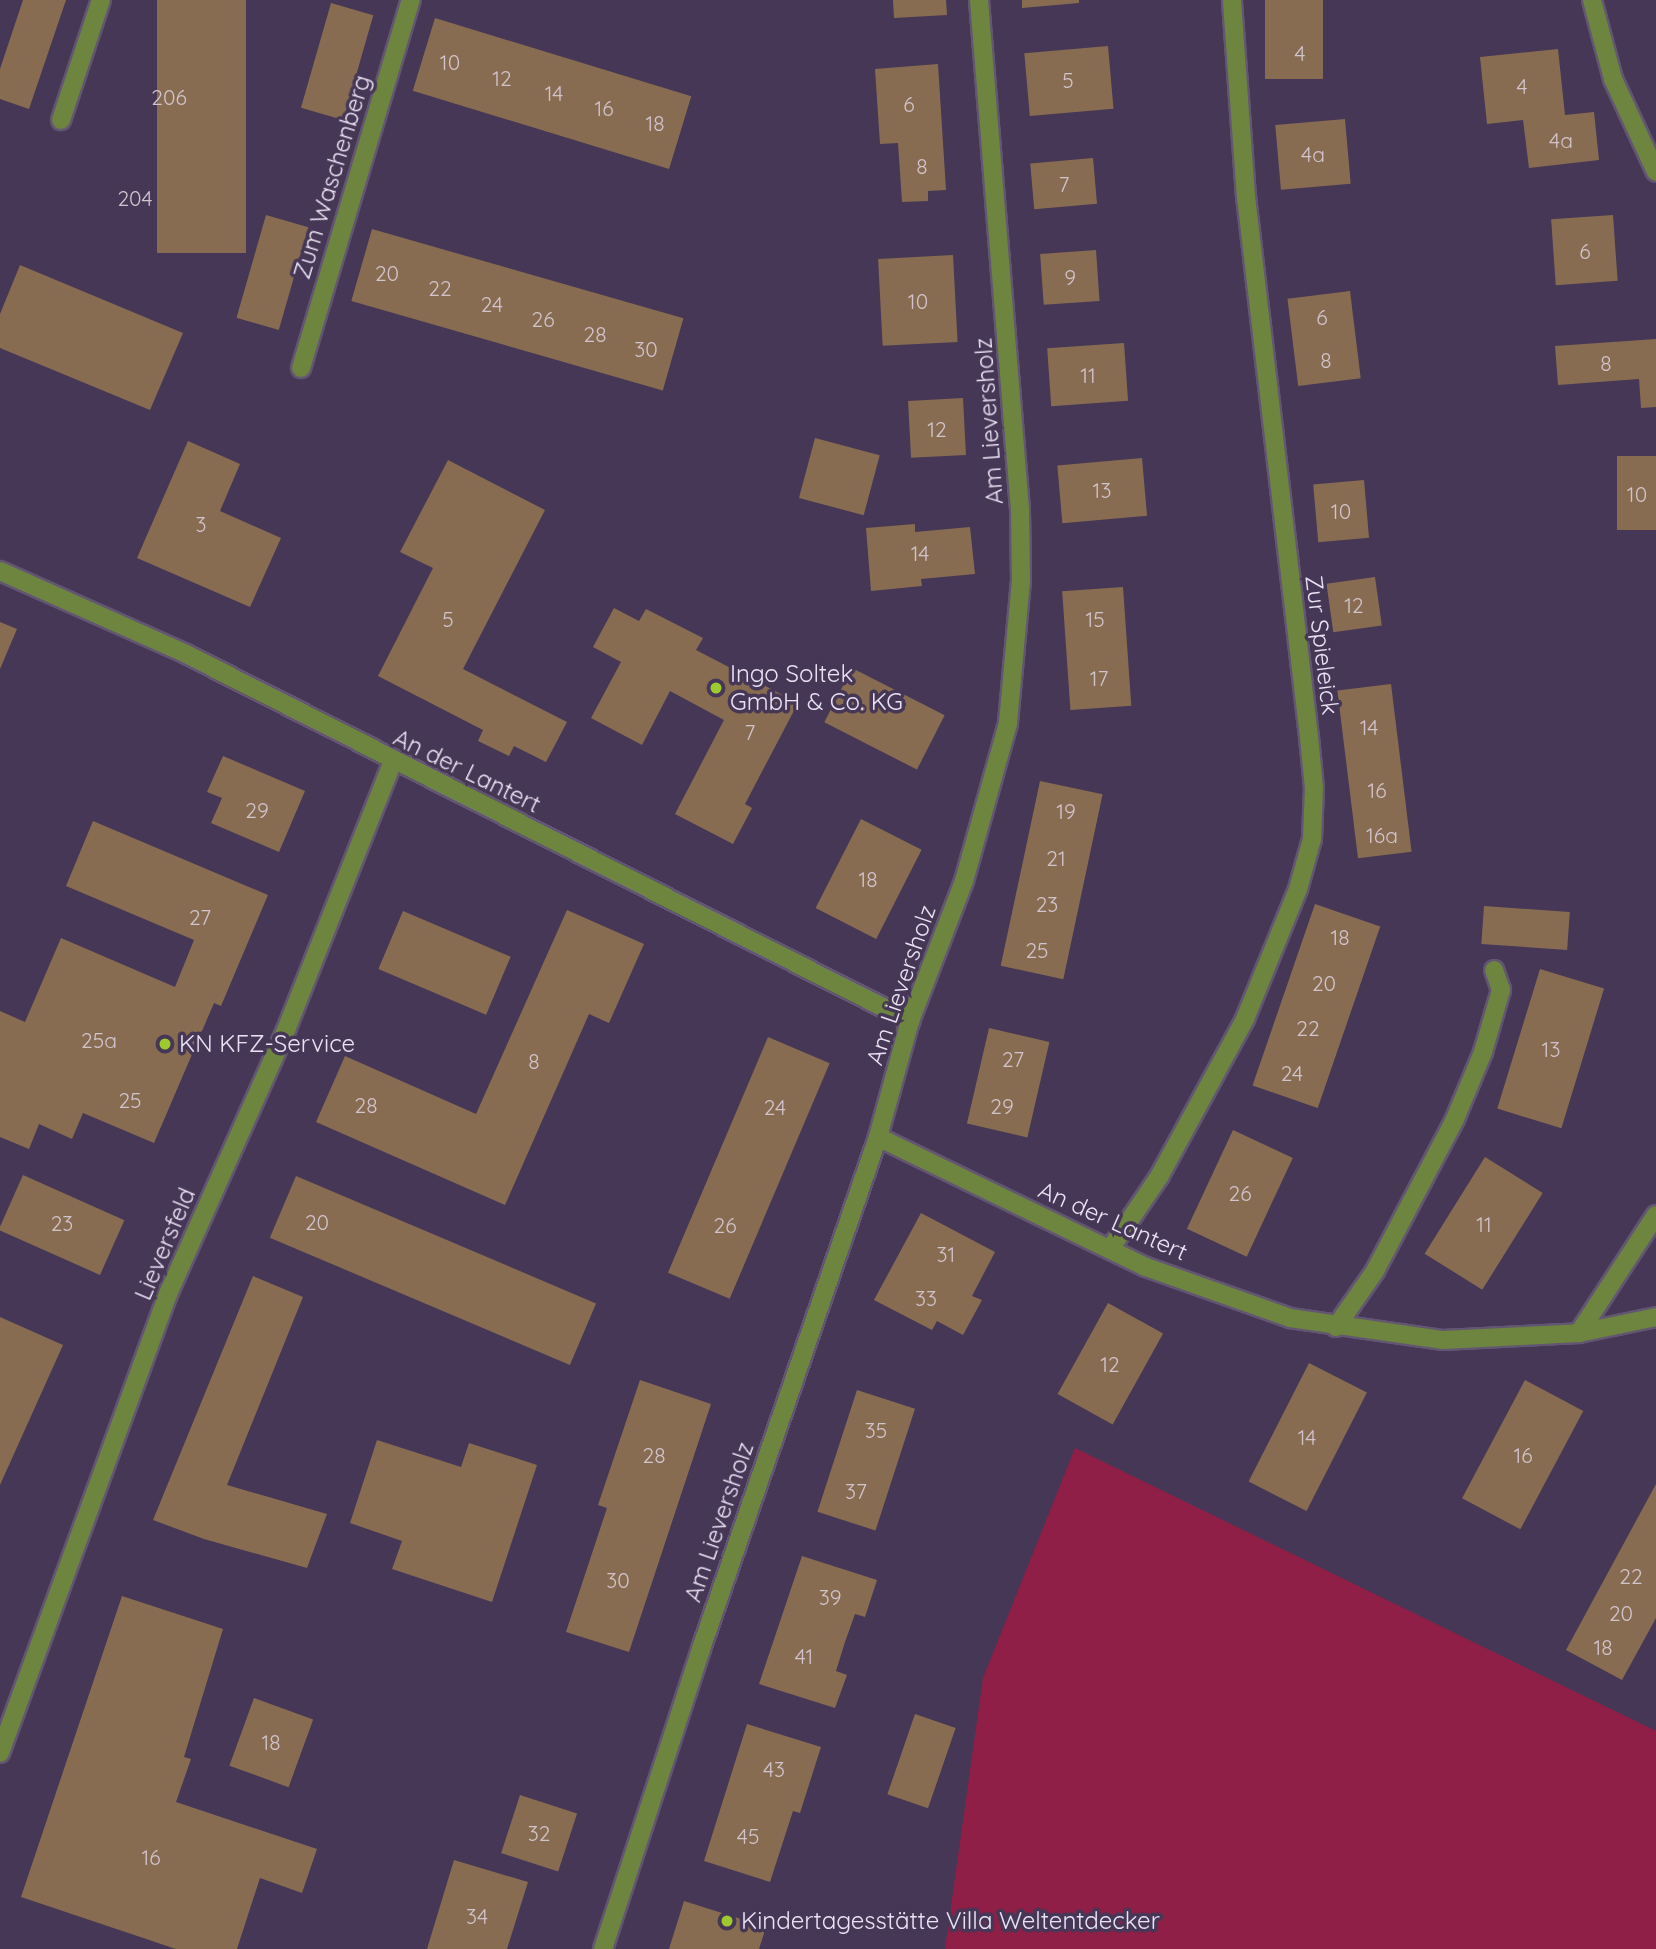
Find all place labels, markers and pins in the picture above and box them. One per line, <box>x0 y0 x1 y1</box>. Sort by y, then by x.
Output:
place label: Ingo Soltek GmbH & Co. KG <box>730 660 903 716</box>
marker: Ingo Soltek GmbH & Co. KG <box>708 680 724 696</box>
place label: KN KFZ-Service <box>179 1030 355 1058</box>
marker: KN KFZ-Service <box>157 1036 173 1052</box>
place label: Kindertagesstätte Villa Weltentdecker <box>741 1907 1160 1935</box>
marker: Kindertagesstätte Villa Weltentdecker <box>719 1913 735 1929</box>

